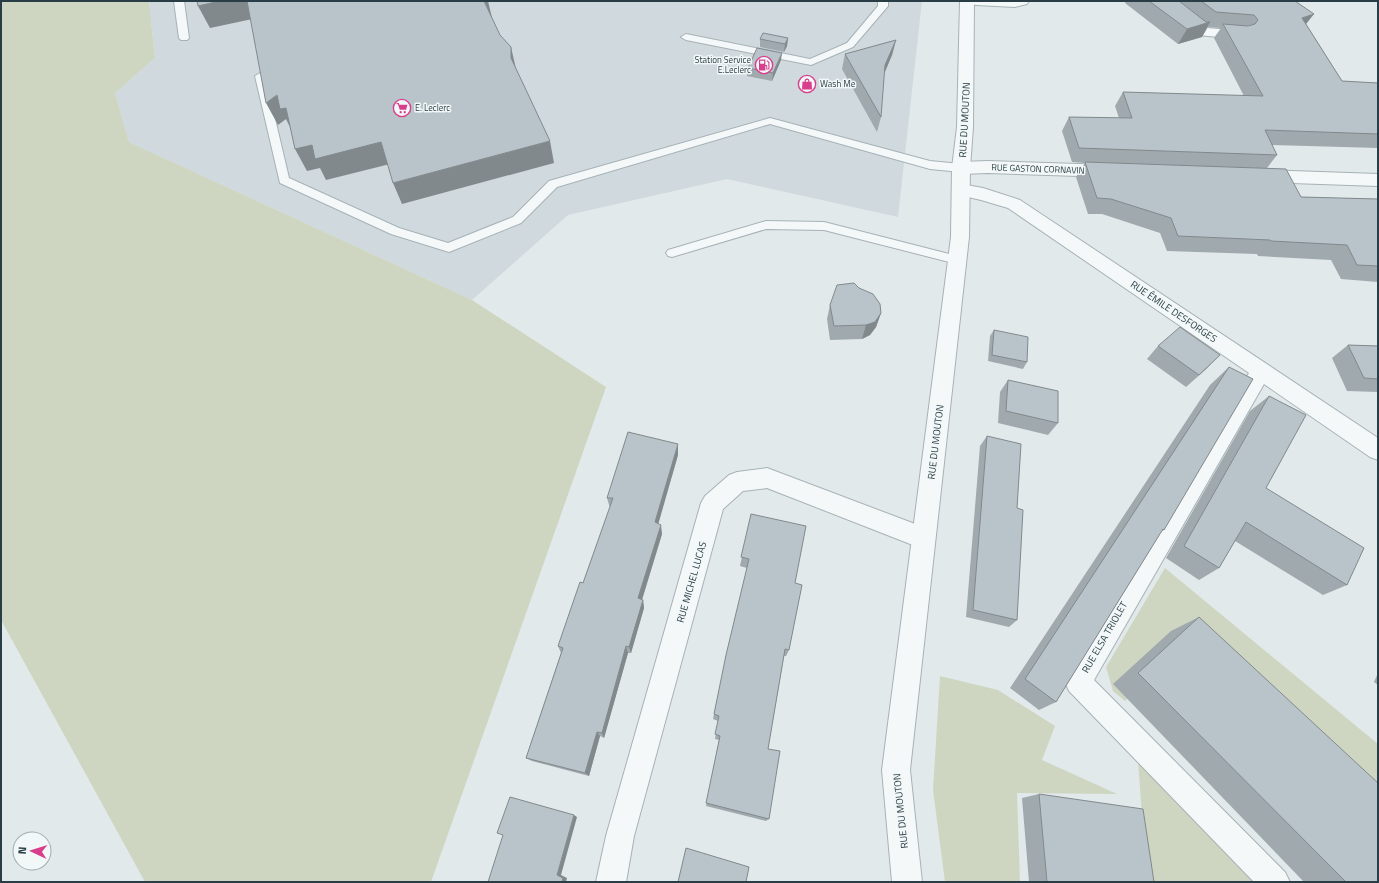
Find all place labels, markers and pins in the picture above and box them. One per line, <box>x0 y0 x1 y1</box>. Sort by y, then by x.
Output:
place label: Station Service E.Leclerc <box>695 53 751 76</box>
fuel station icon: Station Service E.Leclerc <box>754 55 774 75</box>
shop icon: Wash Me <box>797 74 817 94</box>
place label: Wash Me <box>820 77 856 90</box>
supermarket icon: E. Leclerc <box>392 98 412 118</box>
place label: E. Leclerc <box>415 101 450 114</box>

